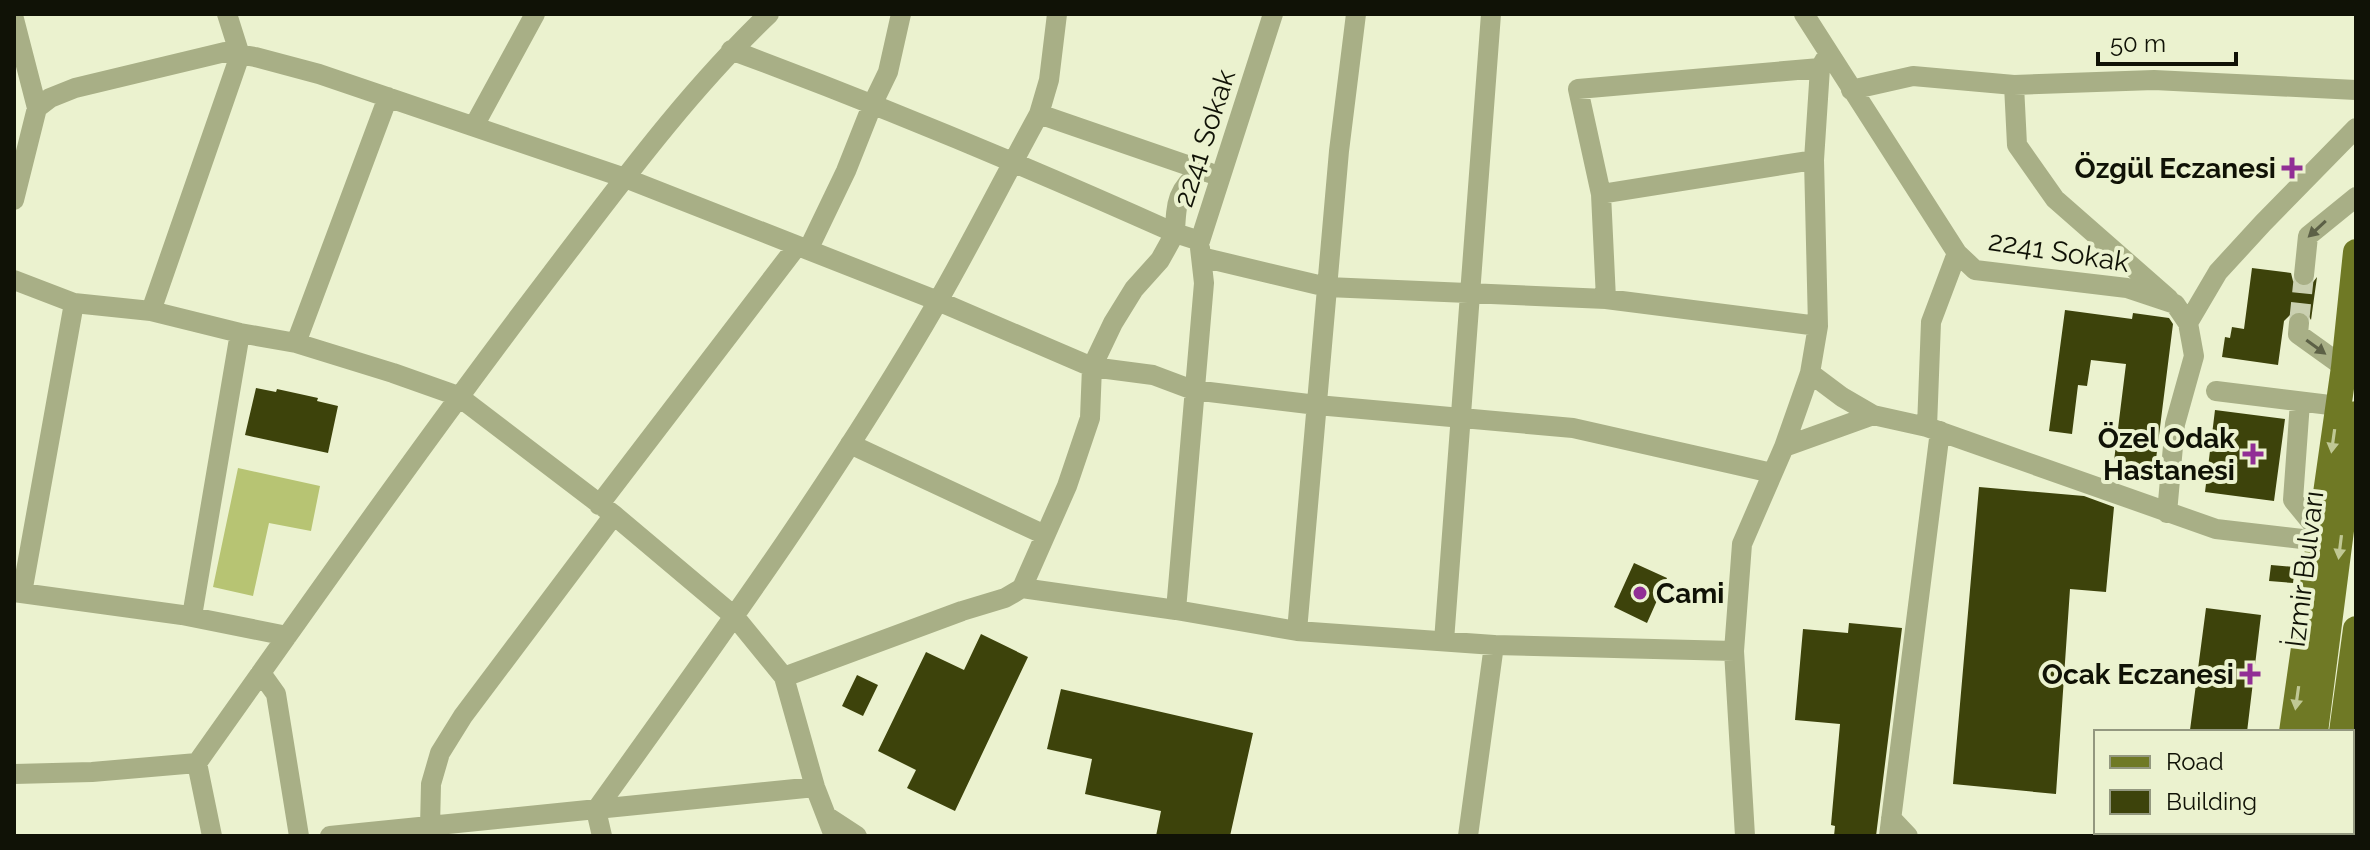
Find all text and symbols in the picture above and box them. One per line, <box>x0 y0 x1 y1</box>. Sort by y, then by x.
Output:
scale bar <box>2098 16 2236 66</box>
text: 50 m <box>2110 29 2166 58</box>
street label: 2241 Sokak <box>1167 65 1242 211</box>
place label: Özgül Eczanesi <box>2075 152 2276 185</box>
marker: Özgül Eczanesi <box>2283 159 2301 177</box>
one-way arrow <box>2308 220 2327 239</box>
street label: 2241 Sokak <box>1986 224 2132 279</box>
one-way arrow <box>2306 339 2326 355</box>
place label: Özel Odak Hastanesi <box>2098 422 2235 487</box>
one-way arrow <box>2326 428 2339 453</box>
marker: Özel Odak Hastanesi <box>2242 443 2264 465</box>
street label: İzmir Bulvarı <box>2279 489 2330 649</box>
one-way arrow <box>2333 535 2346 560</box>
place label: Cami <box>1656 577 1725 610</box>
marker: Cami <box>1631 584 1649 602</box>
place label: Ocak Eczanesi <box>2042 658 2234 691</box>
marker: Ocak Eczanesi <box>2241 665 2259 683</box>
one-way arrow <box>2290 686 2303 711</box>
legend <box>2094 730 2354 834</box>
text: Road <box>2166 747 2224 776</box>
text: Building <box>2166 787 2257 816</box>

